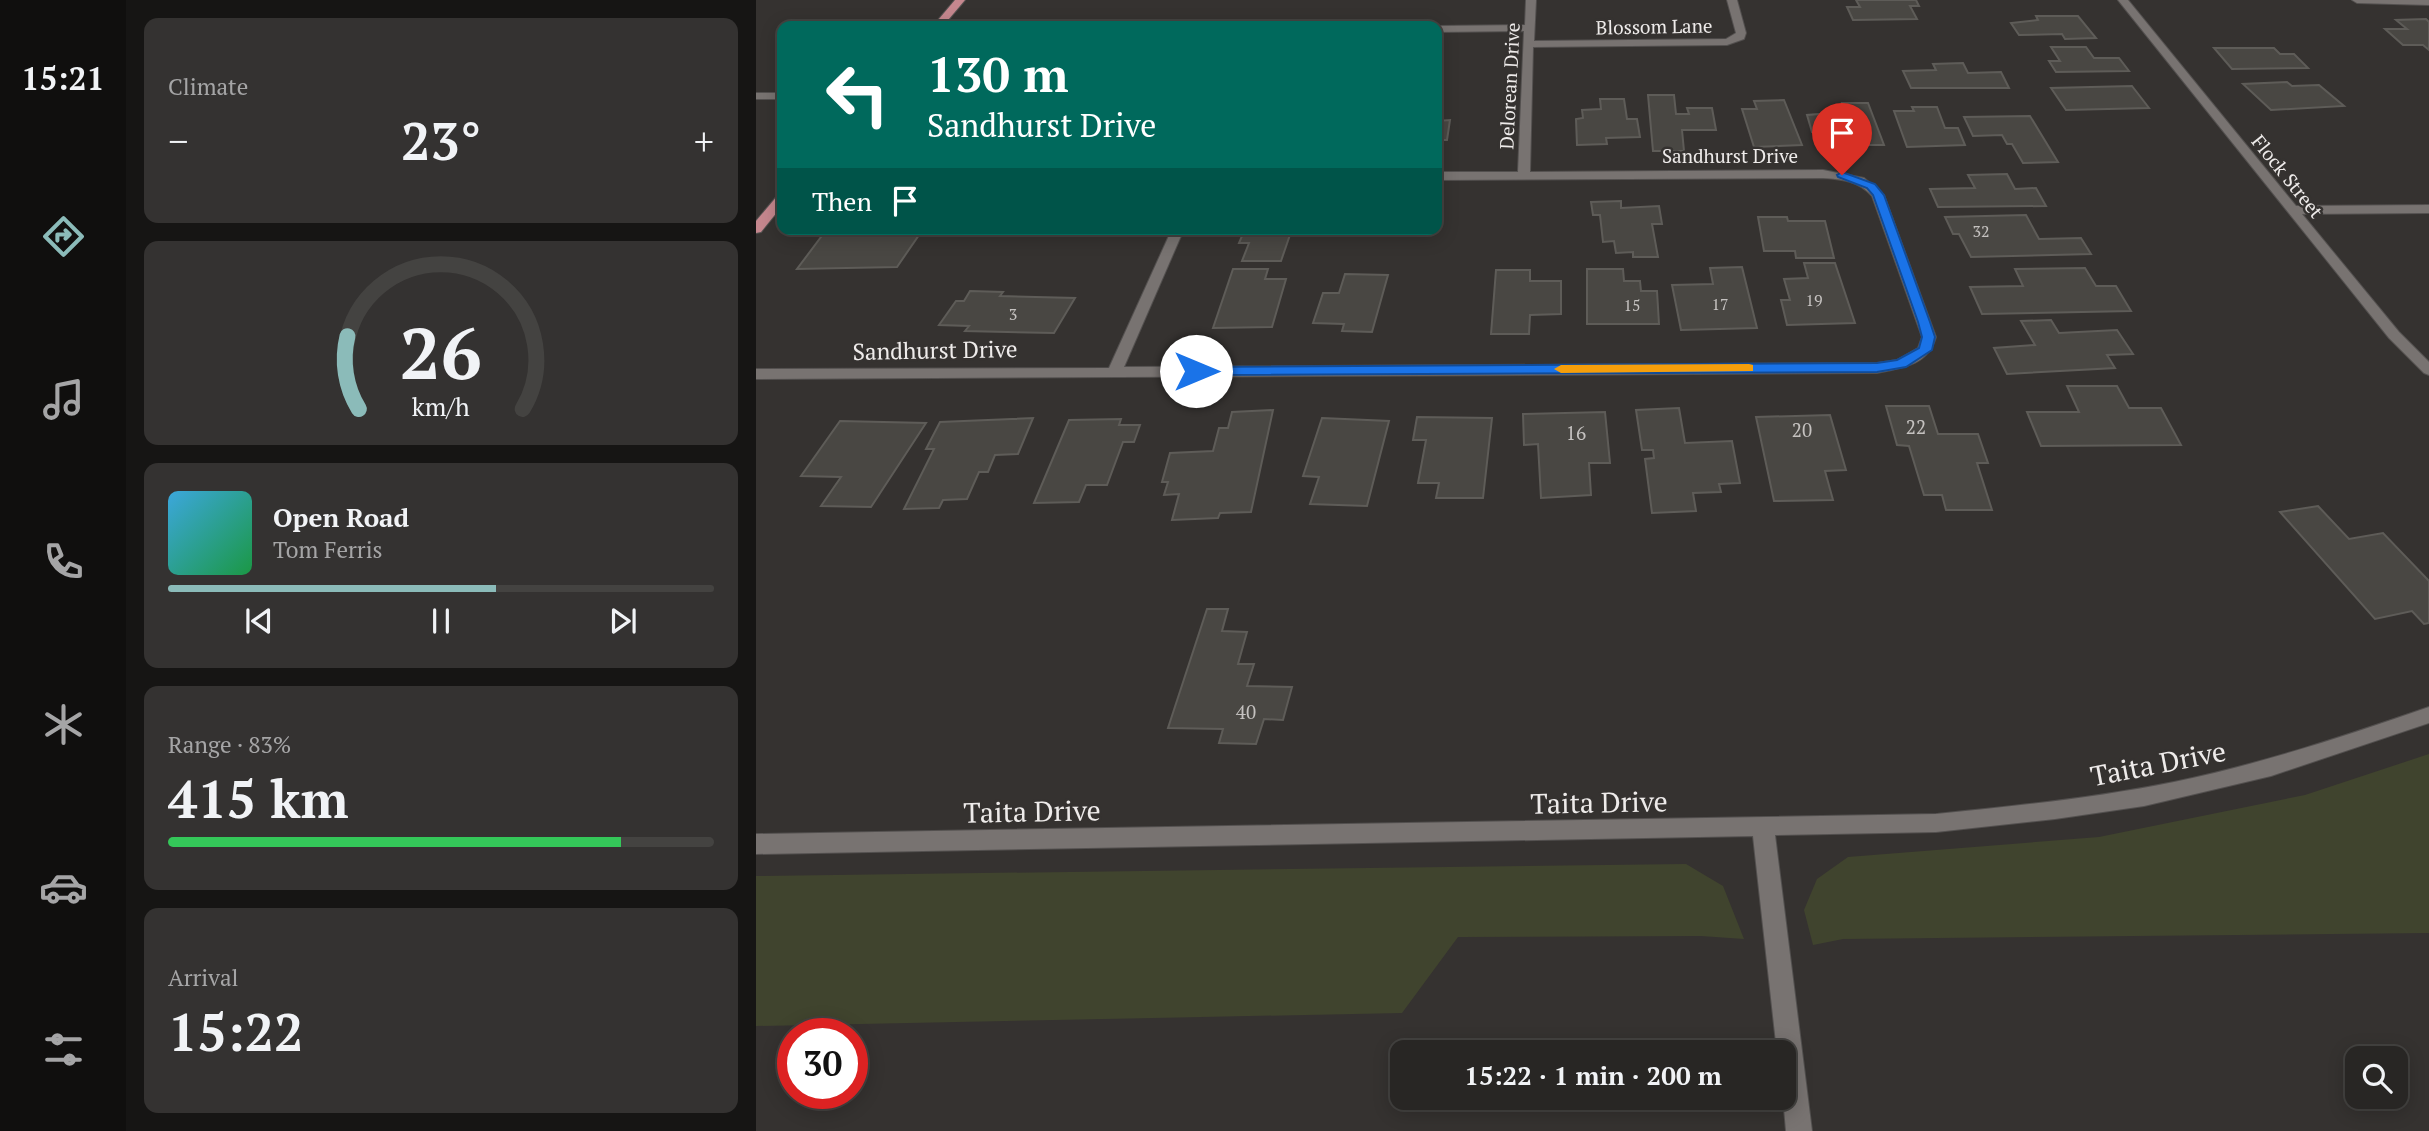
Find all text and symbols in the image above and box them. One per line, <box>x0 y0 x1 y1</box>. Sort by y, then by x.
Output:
street label: Blossom Lane <box>1595 12 1713 40</box>
street label: Delorean Drive <box>1493 22 1525 150</box>
text: 130 m <box>927 41 1069 106</box>
icon: left <box>812 49 903 140</box>
text: 15:21 <box>21 57 105 99</box>
text: Climate <box>168 71 248 102</box>
pin <box>1812 103 1872 175</box>
text: Sandhurst Drive <box>927 104 1156 146</box>
text: 23° <box>401 106 481 175</box>
icon: arrive <box>1823 114 1861 152</box>
text: − <box>168 116 188 166</box>
text: + <box>694 116 714 166</box>
street label: Flock Street <box>2247 129 2329 223</box>
street label: Sandhurst Drive <box>1662 143 1798 168</box>
icon: arrive <box>886 182 924 220</box>
text: Then <box>812 184 872 218</box>
icon: directions <box>39 212 88 261</box>
house number: 32 <box>1972 220 1990 242</box>
house number: 19 <box>1805 289 1823 311</box>
house number: 17 <box>1711 293 1729 315</box>
house number: 15 <box>1623 294 1641 316</box>
text: 26 <box>400 303 482 400</box>
house number: 3 <box>1009 303 1017 325</box>
street label: Sandhurst Drive <box>852 333 1018 367</box>
position arrow <box>1159 334 1233 408</box>
icon: music <box>39 375 88 424</box>
text: km/h <box>412 390 470 423</box>
house number: 22 <box>1906 414 1926 439</box>
house number: 20 <box>1792 417 1812 442</box>
house number: 16 <box>1566 420 1586 445</box>
text: Open Road <box>273 500 409 534</box>
text: Tom Ferris <box>273 534 383 565</box>
icon: phone <box>39 537 88 586</box>
icon: previous <box>240 602 278 640</box>
icon: pause <box>422 602 460 640</box>
icon: next <box>604 602 642 640</box>
house number: 40 <box>1236 699 1256 724</box>
icon: climate <box>39 700 88 749</box>
text: Range · 83% <box>168 729 291 760</box>
street label: Taita Drive <box>2087 732 2229 794</box>
text: 415 km <box>168 764 349 833</box>
street label: Taita Drive <box>1530 782 1668 822</box>
street label: Taita Drive <box>963 791 1101 831</box>
icon: car <box>39 863 88 912</box>
text: Arrival <box>168 962 239 993</box>
text: 15:22 <box>168 997 303 1066</box>
speed limit sign: 30 <box>777 1018 868 1109</box>
icon: filters <box>39 1025 88 1074</box>
map controls <box>2345 1046 2408 1109</box>
button: search <box>2345 1046 2408 1109</box>
text: 15:22 · 1 min · 200 m <box>1464 1058 1722 1092</box>

